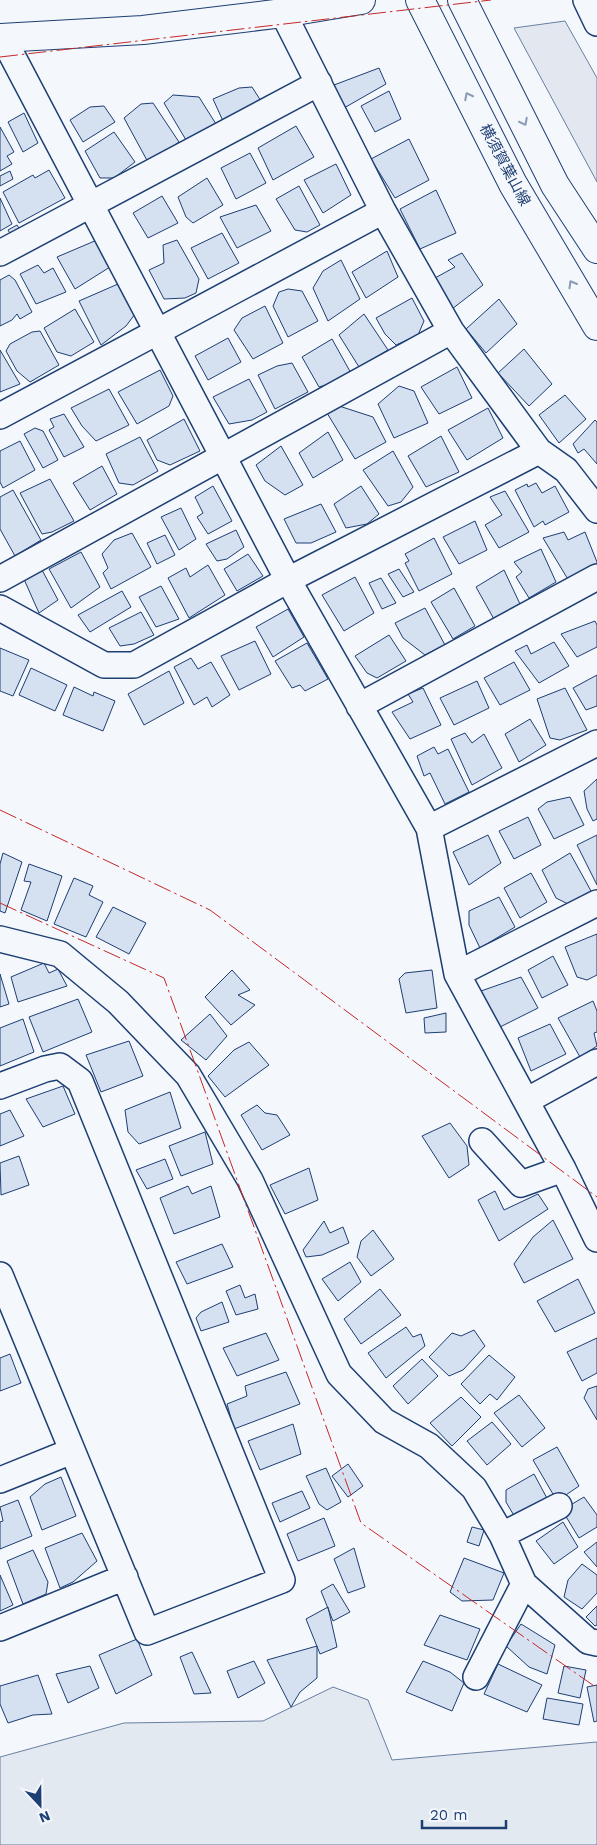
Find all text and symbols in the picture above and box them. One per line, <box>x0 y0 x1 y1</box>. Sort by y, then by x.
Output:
one-way arrow <box>465 92 475 101</box>
one-way arrow <box>518 116 528 125</box>
street label: 横須賀葉山線 <box>476 121 534 209</box>
one-way arrow <box>569 280 579 289</box>
north arrow <box>15 1780 65 1830</box>
scale bar <box>422 1798 506 1830</box>
text: 20 m <box>430 1806 468 1824</box>
text: N <box>37 1808 53 1826</box>

